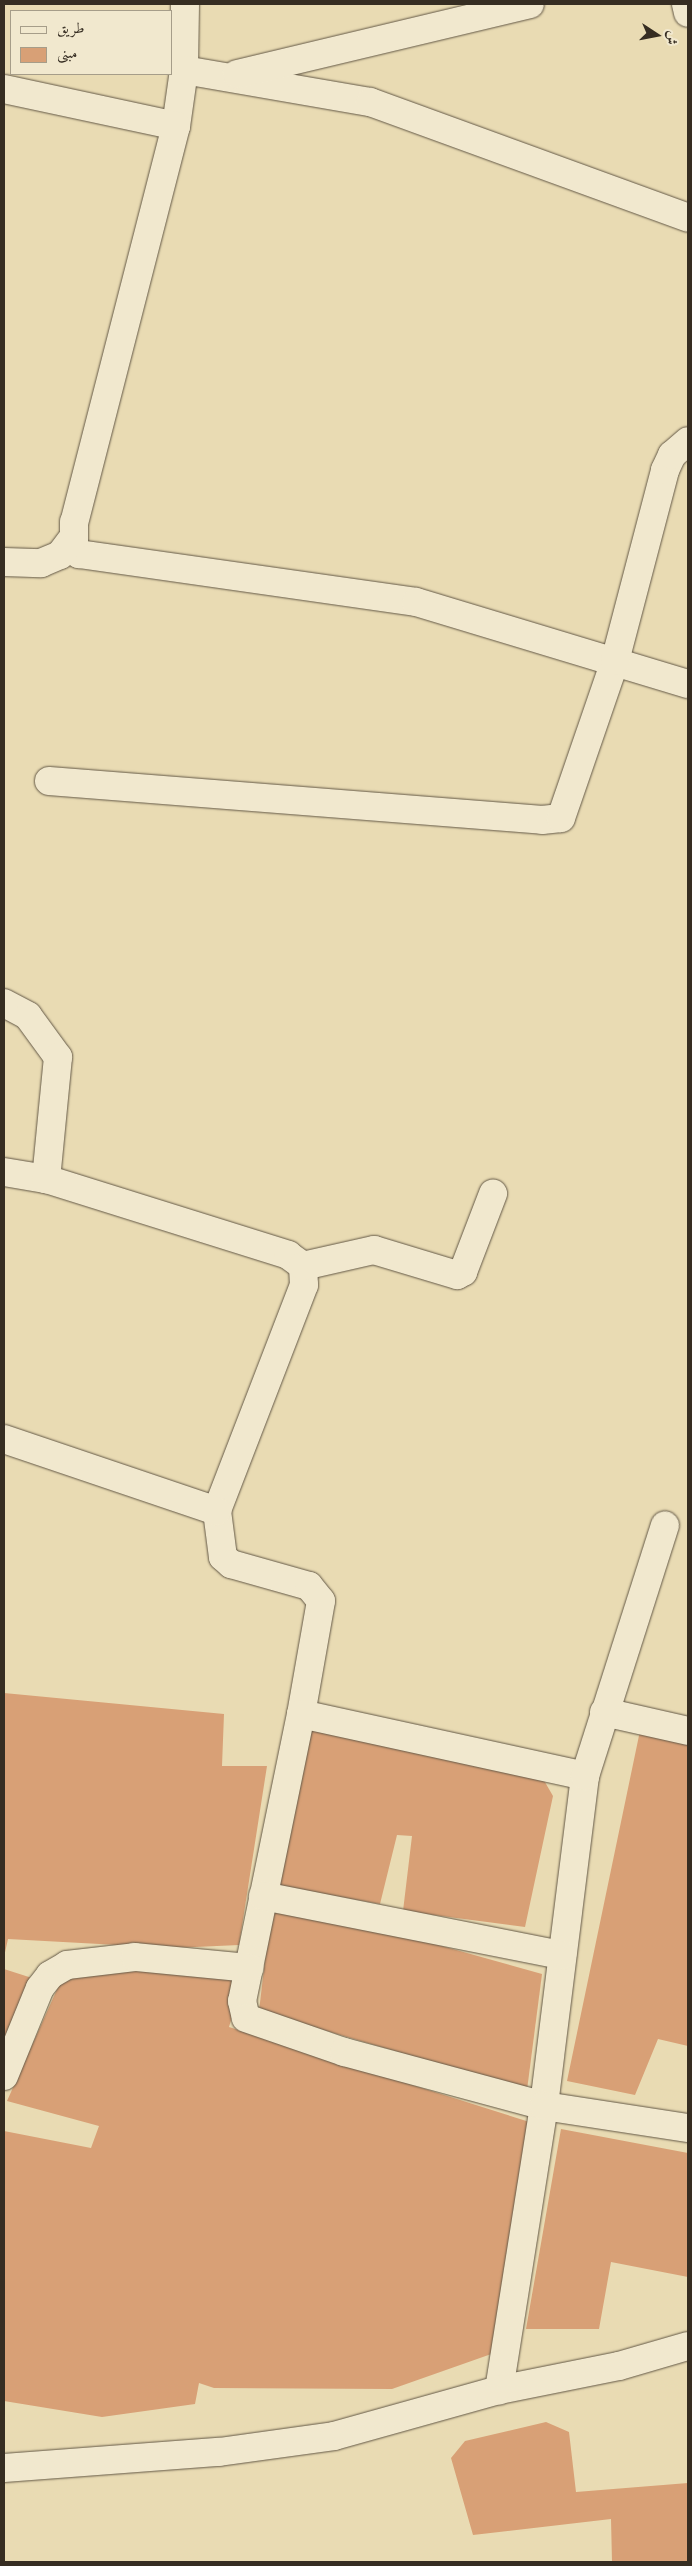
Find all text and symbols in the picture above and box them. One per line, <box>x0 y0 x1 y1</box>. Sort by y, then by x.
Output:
legend <box>10 10 172 75</box>
north arrow <box>632 10 682 60</box>
text: طريق <box>57 18 84 38</box>
text: ش <box>662 29 683 47</box>
text: مبنى <box>57 43 77 63</box>

